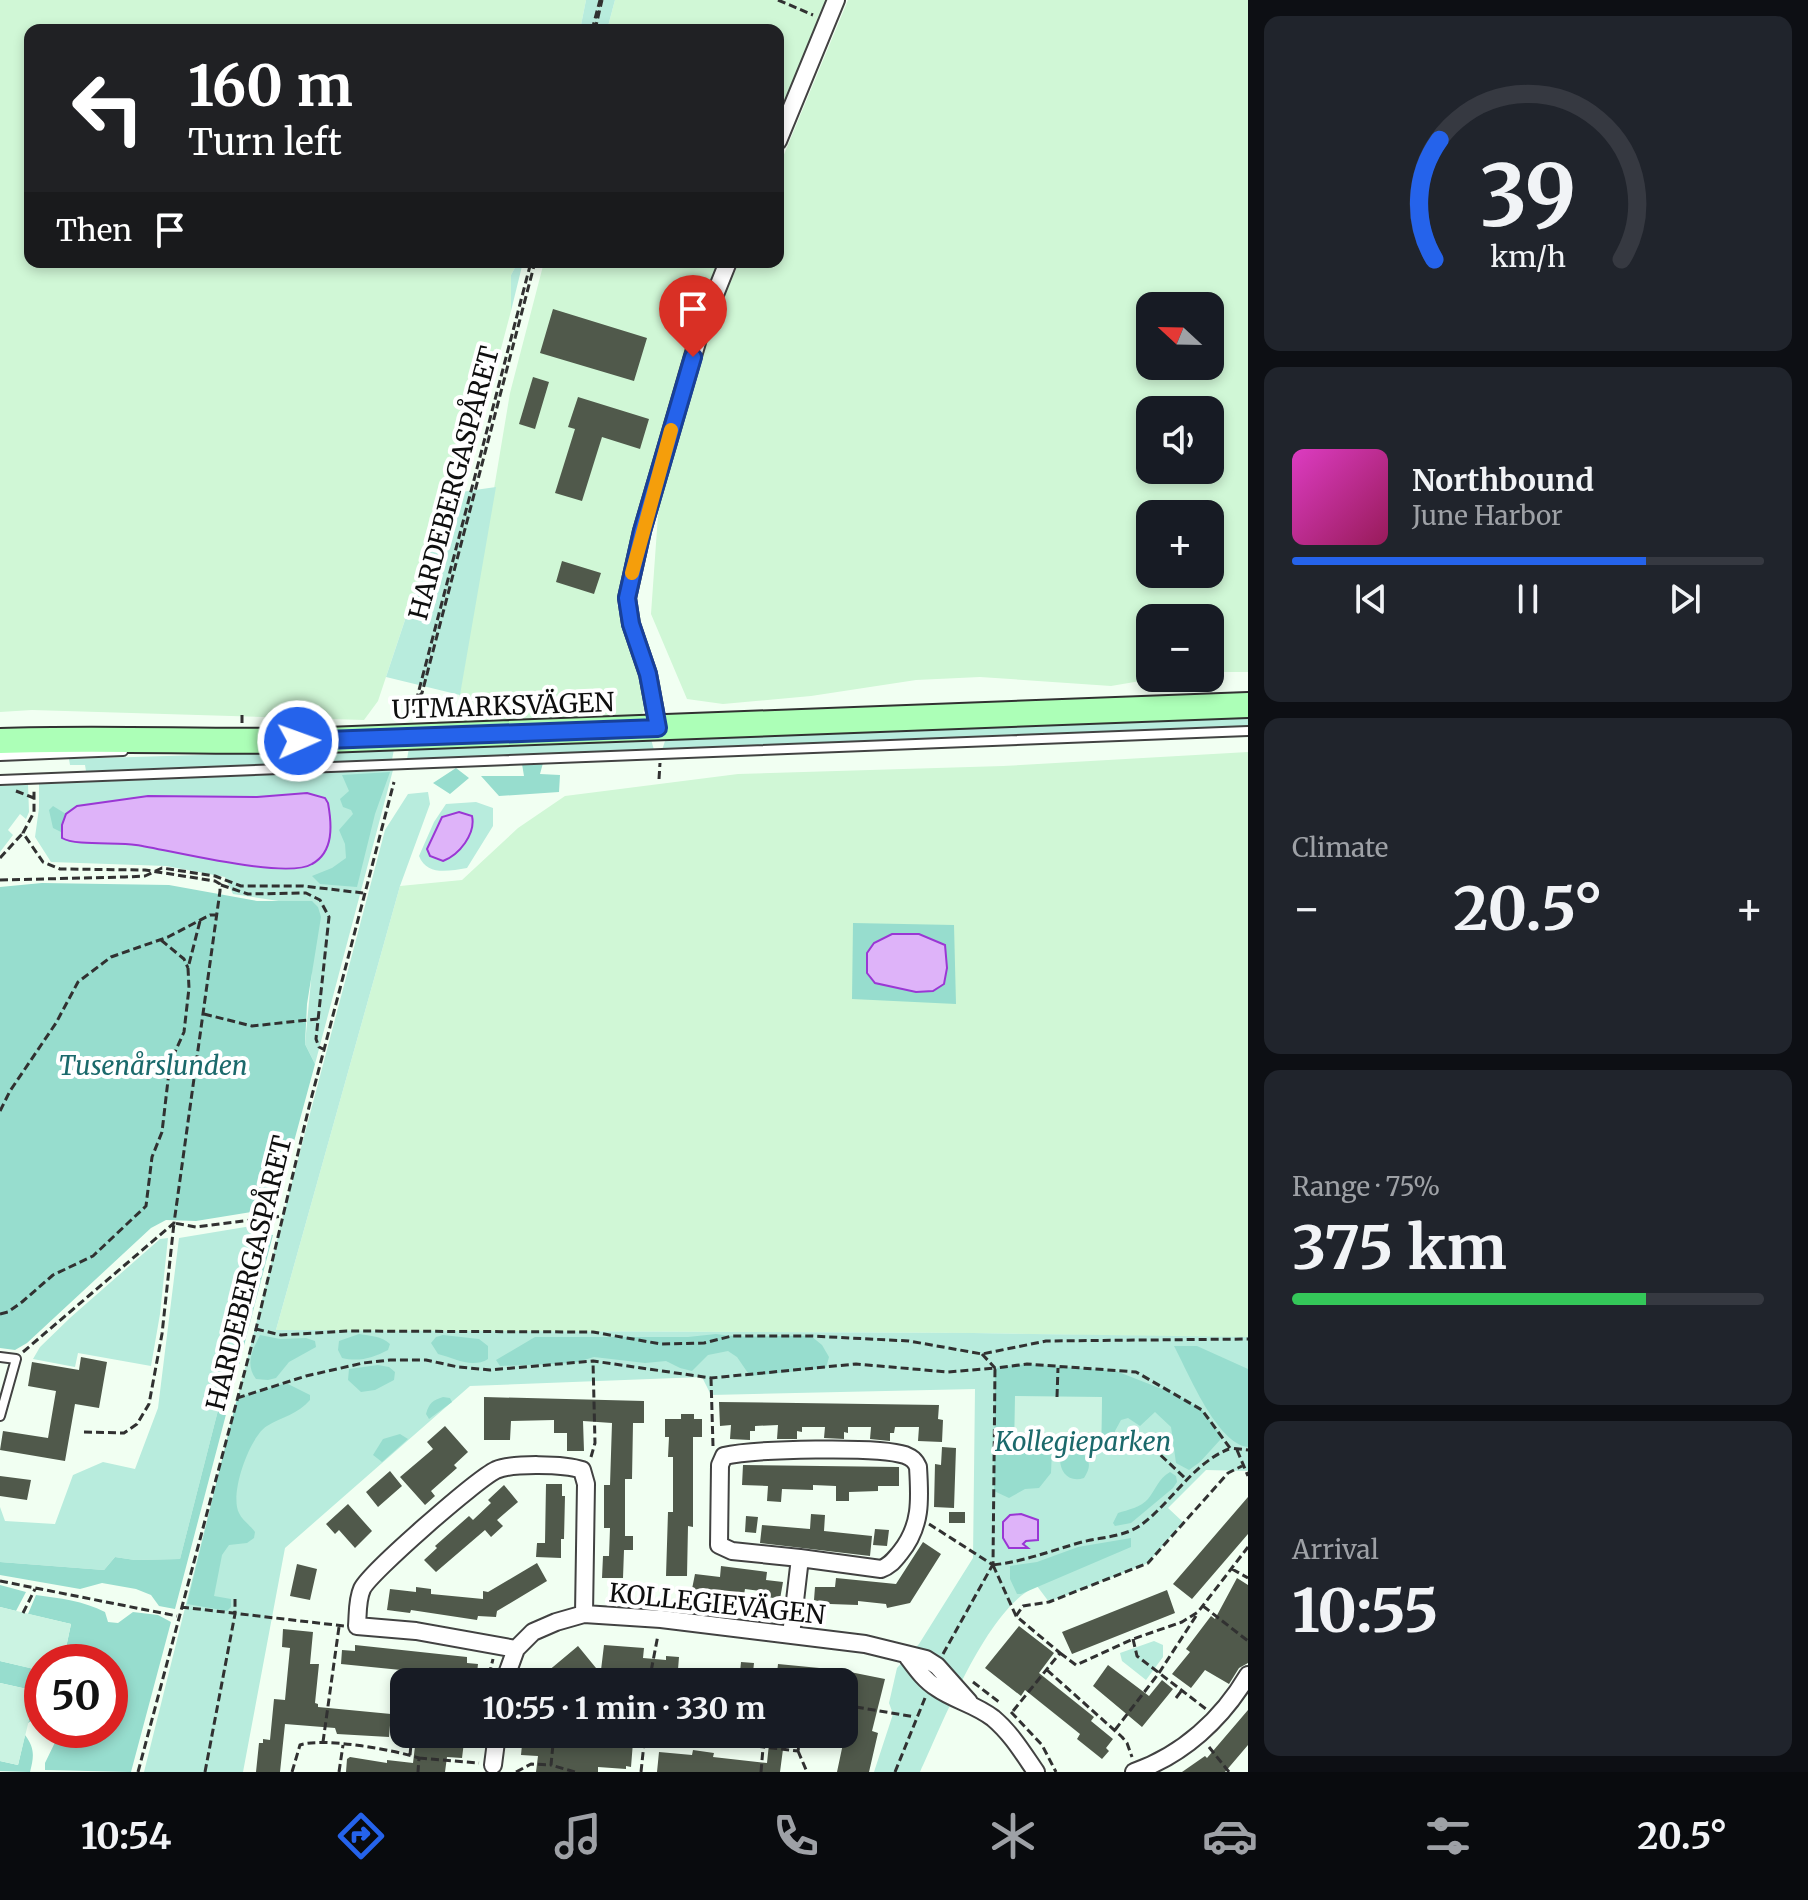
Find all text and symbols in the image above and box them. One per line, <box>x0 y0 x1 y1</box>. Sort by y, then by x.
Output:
text: 160 m <box>188 51 353 121</box>
icon: left <box>56 56 160 160</box>
text: Turn left <box>188 120 342 165</box>
text: 39 <box>1480 143 1576 248</box>
icon: arrive <box>148 208 192 252</box>
text: Then <box>56 211 132 249</box>
text: km/h <box>1490 239 1566 275</box>
pin <box>659 275 727 357</box>
icon: arrive <box>671 287 715 331</box>
north arrow <box>1136 292 1224 380</box>
map controls <box>1136 292 1224 692</box>
street label: HARDEBERGASPÅRET <box>399 342 506 623</box>
button: sound <box>1136 396 1224 484</box>
text: Northbound <box>1412 461 1594 499</box>
text: June Harbor <box>1412 499 1563 532</box>
button: + <box>1136 500 1224 588</box>
icon: previous <box>1349 577 1393 621</box>
icon: pause <box>1506 577 1550 621</box>
icon: next <box>1663 577 1707 621</box>
button: − <box>1136 604 1224 692</box>
street label: UTMARKSVÄGEN <box>391 685 615 726</box>
position arrow <box>256 699 340 783</box>
text: Climate <box>1292 831 1388 864</box>
text: 20.5° <box>1453 871 1603 946</box>
text: − <box>1292 881 1321 936</box>
text: + <box>1735 881 1764 936</box>
park label: Tusenårslunden <box>59 1049 247 1082</box>
street label: HARDEBERGASPÅRET <box>196 1132 299 1414</box>
text: Range · 75% <box>1292 1170 1440 1203</box>
text: 375 km <box>1292 1210 1507 1285</box>
park label: Kollegieparken <box>994 1425 1171 1458</box>
text: Arrival <box>1292 1533 1379 1566</box>
text: 10:55 <box>1292 1573 1439 1648</box>
street label: KOLLEGIEVÄGEN <box>607 1576 827 1631</box>
speed limit sign: 50 <box>24 1644 128 1748</box>
text: 10:55 · 1 min · 330 m <box>482 1689 766 1727</box>
icon: directions <box>333 1808 389 1864</box>
icon: music <box>550 1808 606 1864</box>
icon: phone <box>768 1808 824 1864</box>
icon: climate <box>985 1808 1041 1864</box>
icon: car <box>1202 1808 1258 1864</box>
icon: filters <box>1420 1808 1476 1864</box>
text: 10:54 <box>81 1814 171 1859</box>
text: 20.5° <box>1637 1814 1727 1859</box>

